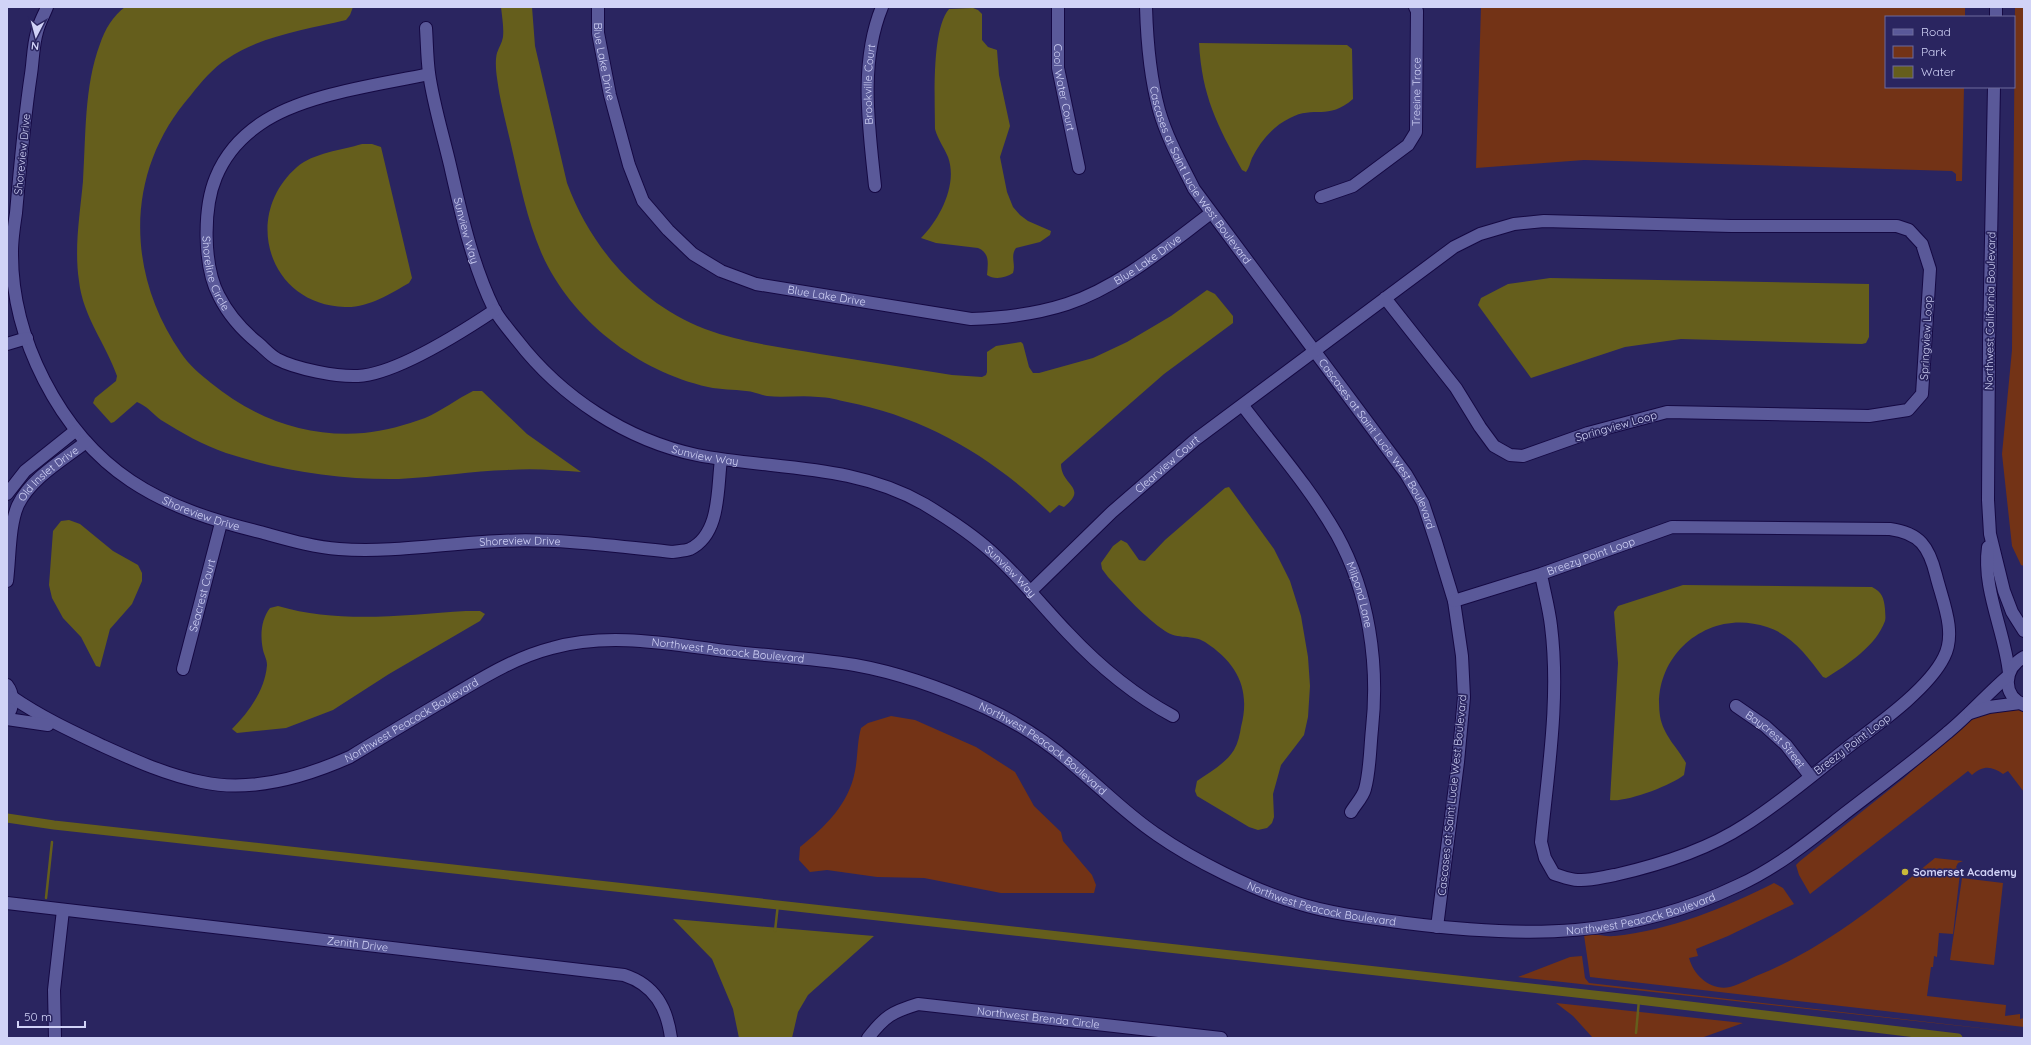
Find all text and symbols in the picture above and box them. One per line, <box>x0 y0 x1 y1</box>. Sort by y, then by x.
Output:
north arrow <box>16 16 56 56</box>
legend <box>1885 16 2015 88</box>
street label: Blue Lake Drive <box>591 22 618 102</box>
text: Road <box>1921 24 1951 39</box>
text: N <box>30 39 40 53</box>
street label: Brookville Court <box>861 43 878 125</box>
street label: Cool Water Court <box>1051 44 1078 133</box>
text: Park <box>1921 44 1946 59</box>
street label: Treeine Trace <box>1409 57 1424 126</box>
text: Water <box>1921 64 1956 79</box>
street label: Cascases at Saint Lucie West Boulevard <box>1147 85 1254 267</box>
street label: Shoreview Drive <box>11 113 33 195</box>
street label: Sunview Way <box>451 196 482 265</box>
street label: Blue Lake Drive <box>1111 231 1184 288</box>
street label: Northwest California Boulevard <box>1982 232 1998 390</box>
street label: Shoreline Circle <box>200 236 233 313</box>
street label: Blue Lake Drive <box>787 282 867 309</box>
street label: Springview Loop <box>1917 295 1935 380</box>
street label: Cascases at Saint Lucie West Boulevard <box>1316 356 1438 531</box>
street label: Springview Loop <box>1574 408 1659 444</box>
street label: Clearview Court <box>1132 432 1202 496</box>
street label: Sunview Way <box>670 442 739 468</box>
street label: Old Inslet Drive <box>15 443 81 504</box>
street label: Shoreview Drive <box>160 493 241 534</box>
street label: Shoreview Drive <box>479 533 561 549</box>
street label: Breezy Point Loop <box>1545 534 1637 578</box>
street label: Sunview Way <box>982 542 1039 600</box>
street label: Seacrest Court <box>186 557 218 634</box>
street label: Milpond Lane <box>1344 559 1376 629</box>
street label: Northwest Peacock Boulevard <box>651 635 805 666</box>
street label: Northwest Peacock Boulevard <box>342 675 481 766</box>
street label: Cascases at Saint Lucie West Boulevard <box>1434 694 1470 896</box>
street label: Northwest Peacock Boulevard <box>977 699 1110 798</box>
street label: Baycrest Street <box>1743 708 1808 771</box>
street label: Breezy Point Loop <box>1811 710 1893 777</box>
place label: Somerset Academy <box>1913 865 2017 879</box>
marker: Somerset Academy <box>1900 867 1910 877</box>
street label: Northwest Peacock Boulevard <box>1245 878 1397 929</box>
street label: Northwest Peacock Boulevard <box>1565 889 1717 938</box>
street label: Zenith Drive <box>326 933 389 954</box>
scale bar <box>18 1003 85 1029</box>
street label: Northwest Brenda Circle <box>976 1004 1100 1031</box>
text: 50 m <box>24 1009 52 1024</box>

